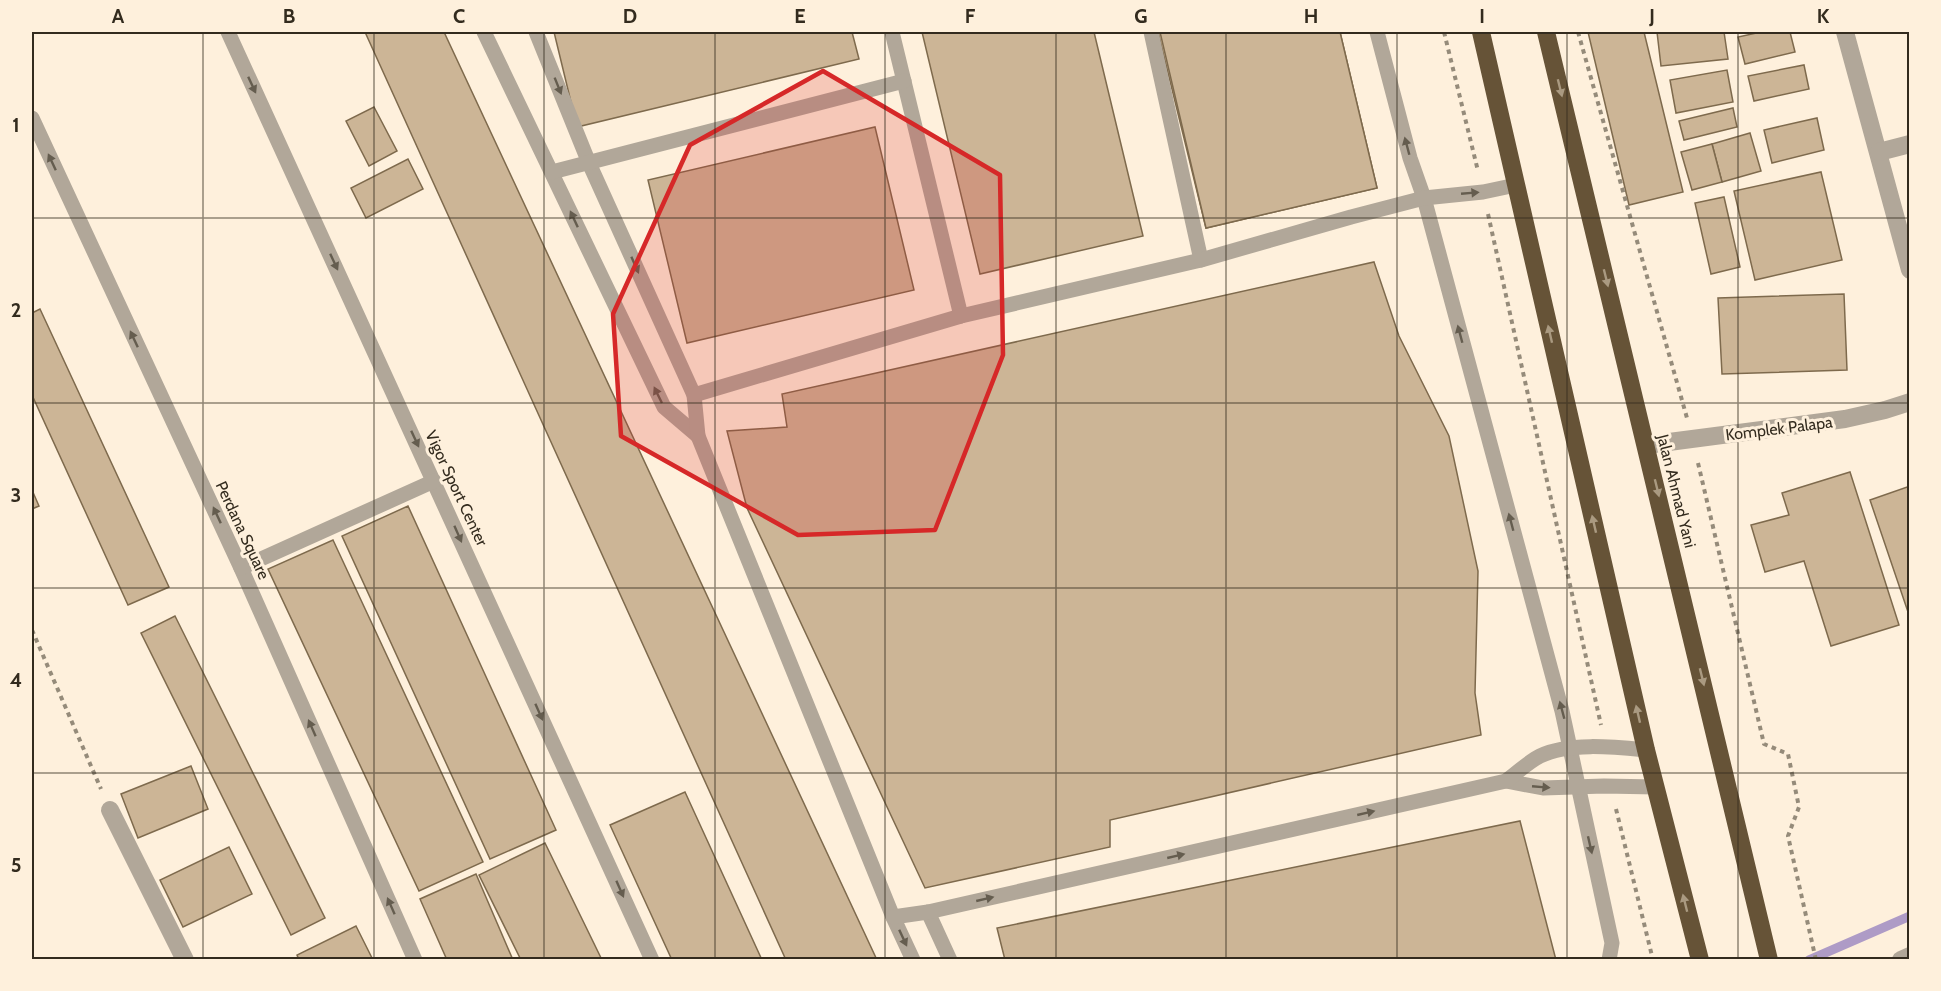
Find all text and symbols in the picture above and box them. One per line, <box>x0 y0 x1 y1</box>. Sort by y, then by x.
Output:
text: A <box>112 4 125 28</box>
text: B <box>283 4 295 28</box>
text: C <box>453 4 465 28</box>
text: D <box>623 4 637 28</box>
text: E <box>794 4 806 28</box>
text: F <box>965 4 976 28</box>
text: G <box>1134 4 1148 28</box>
text: H <box>1304 4 1318 28</box>
text: I <box>1479 4 1485 28</box>
text: J <box>1648 4 1655 28</box>
text: K <box>1817 4 1830 28</box>
one-way arrow <box>248 76 257 93</box>
one-way arrow <box>554 77 563 95</box>
one-way arrow <box>1556 79 1566 98</box>
text: 1 <box>12 113 20 137</box>
one-way arrow <box>1402 137 1411 155</box>
one-way arrow <box>47 153 56 170</box>
one-way arrow <box>1460 188 1479 198</box>
one-way arrow <box>569 210 578 227</box>
one-way arrow <box>329 253 338 270</box>
one-way arrow <box>631 256 640 273</box>
one-way arrow <box>1601 269 1611 287</box>
text: 2 <box>11 298 21 322</box>
one-way arrow <box>1545 324 1554 343</box>
one-way arrow <box>1455 325 1465 343</box>
one-way arrow <box>130 330 139 347</box>
one-way arrow <box>653 386 662 403</box>
street label: Komplek Palapa <box>1725 412 1834 444</box>
street label: Vigor Sport Center <box>421 427 492 550</box>
one-way arrow <box>410 431 420 449</box>
street label: Jalan Ahmad Yani <box>1653 431 1700 550</box>
street label: Perdana Square <box>212 478 274 582</box>
one-way arrow <box>1652 479 1662 497</box>
text: 3 <box>11 483 21 507</box>
one-way arrow <box>212 507 221 524</box>
one-way arrow <box>1506 513 1515 531</box>
one-way arrow <box>1589 514 1598 533</box>
one-way arrow <box>454 526 463 543</box>
text: 4 <box>10 668 22 692</box>
one-way arrow <box>1698 668 1708 687</box>
one-way arrow <box>1556 701 1566 719</box>
one-way arrow <box>534 703 544 721</box>
one-way arrow <box>1633 704 1642 723</box>
one-way arrow <box>307 718 317 736</box>
one-way arrow <box>1532 782 1551 792</box>
one-way arrow <box>1356 807 1375 817</box>
one-way arrow <box>1586 836 1595 855</box>
one-way arrow <box>1166 851 1185 860</box>
text: 5 <box>11 853 21 877</box>
one-way arrow <box>615 881 624 898</box>
one-way arrow <box>976 894 995 904</box>
one-way arrow <box>1680 894 1690 912</box>
one-way arrow <box>386 897 396 915</box>
one-way arrow <box>899 930 908 947</box>

